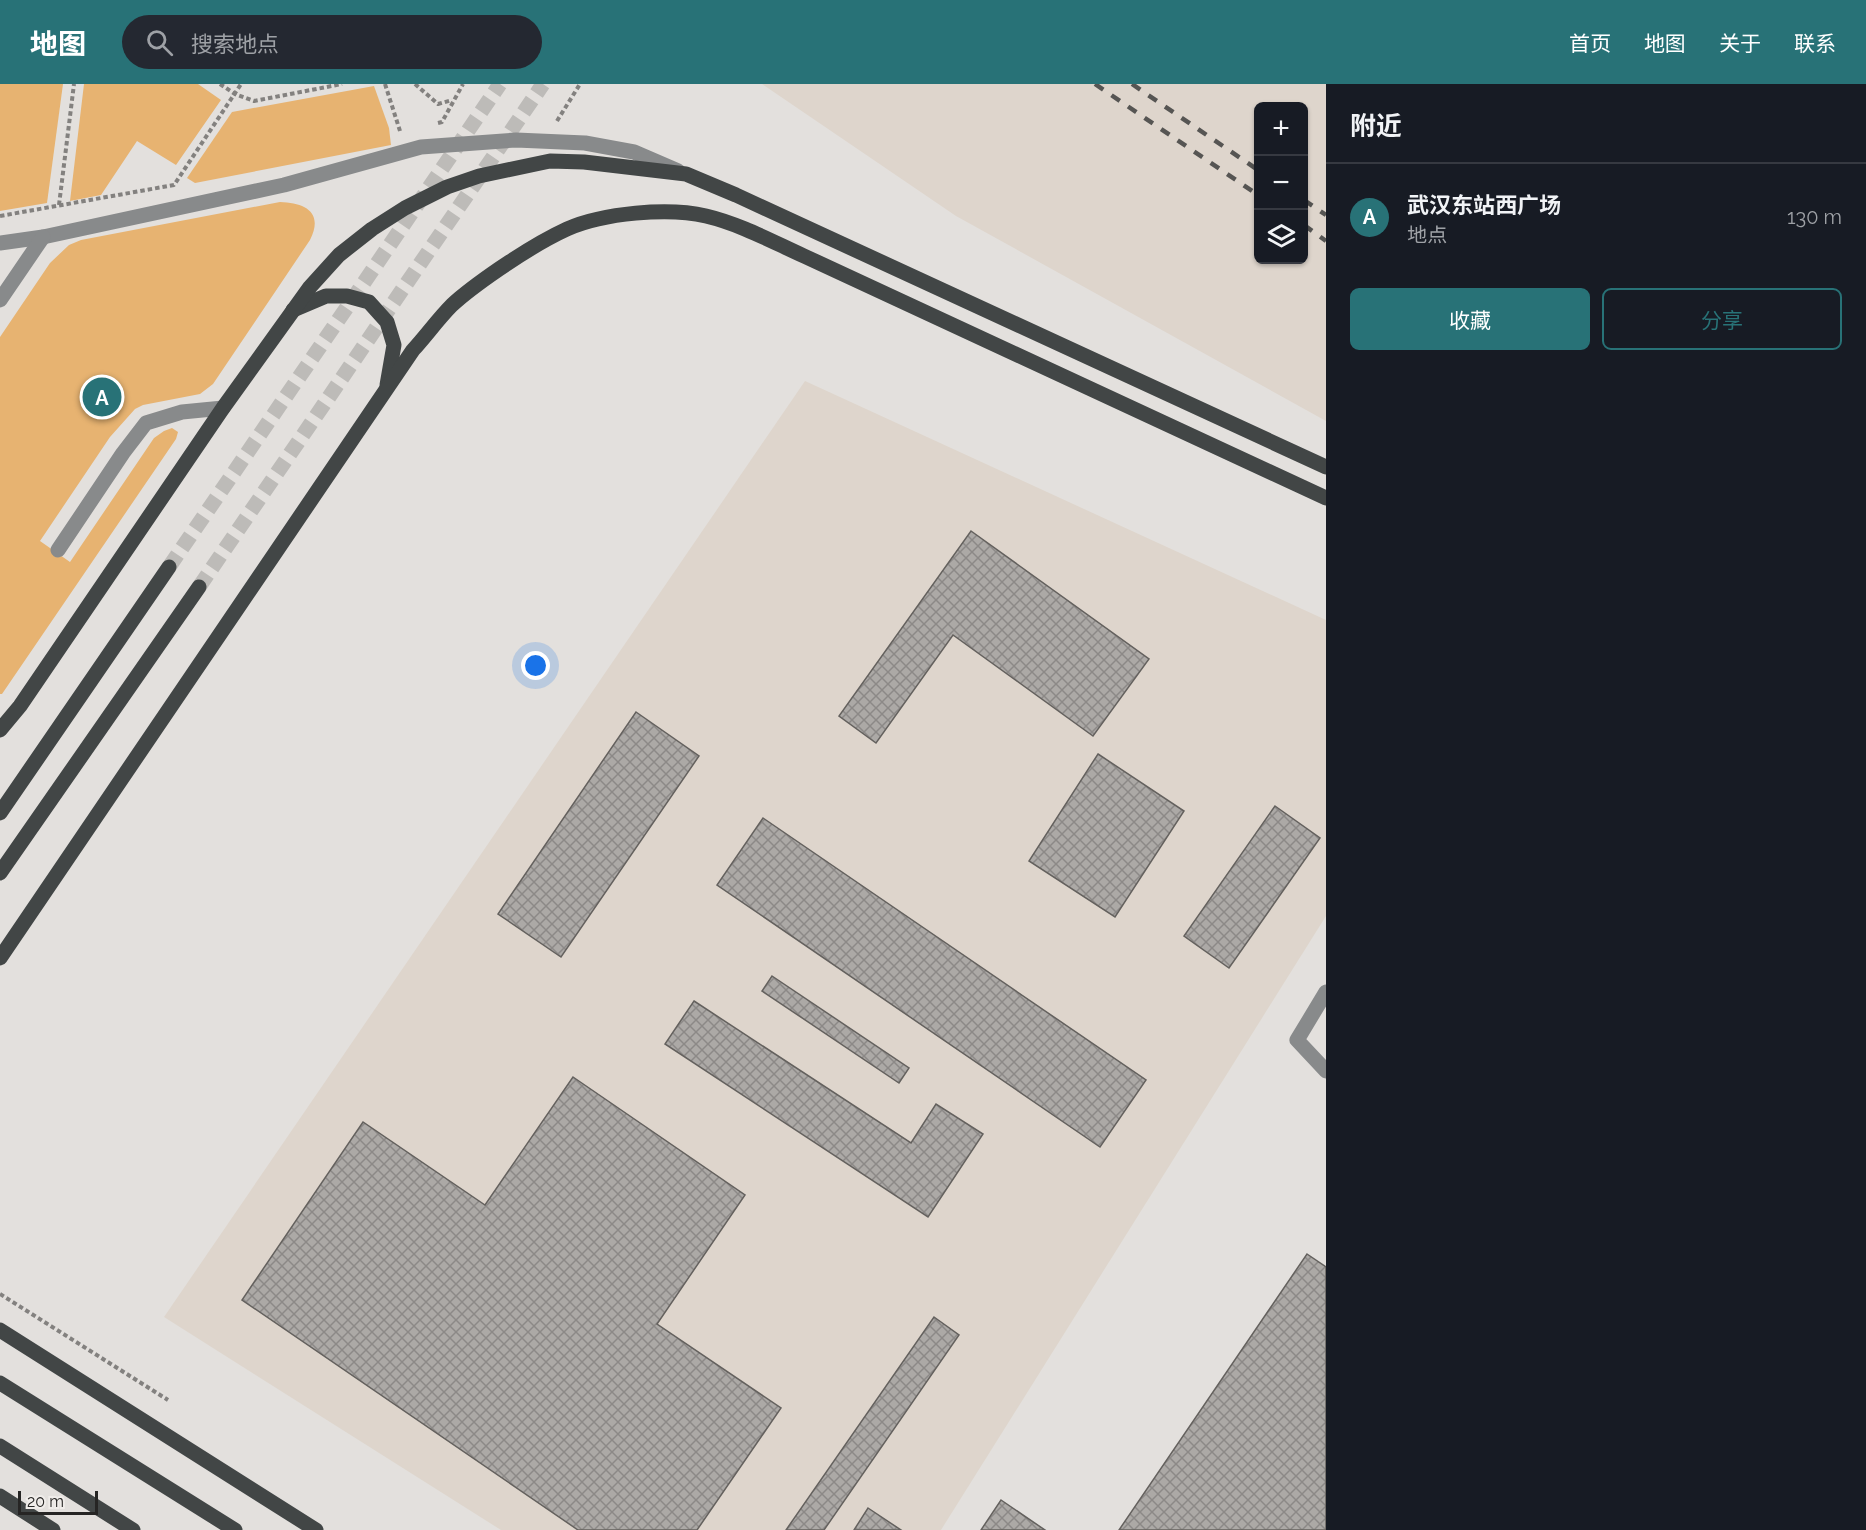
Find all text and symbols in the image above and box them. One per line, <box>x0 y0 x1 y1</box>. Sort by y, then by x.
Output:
search box <box>122 15 542 69</box>
icon: search <box>143 26 176 59</box>
text: 地图 <box>30 28 86 61</box>
text: 搜索地点 <box>191 31 279 57</box>
text: 首页 <box>1569 31 1611 56</box>
text: 地图 <box>1644 31 1686 56</box>
text: 关于 <box>1719 31 1761 56</box>
text: 联系 <box>1794 31 1836 56</box>
map controls <box>1254 102 1308 264</box>
button: + <box>1254 102 1308 156</box>
text: 附近 <box>1350 111 1402 141</box>
button: − <box>1254 156 1308 210</box>
text: 武汉东站西广场 <box>1407 192 1561 218</box>
text: A <box>1363 205 1376 229</box>
text: 130 m <box>1787 205 1842 229</box>
button: layers <box>1254 210 1308 264</box>
text: 地点 <box>1407 223 1447 247</box>
button: 收藏 <box>1350 288 1590 350</box>
button: 分享 <box>1602 288 1842 350</box>
pin: A <box>82 374 122 420</box>
your location <box>521 651 550 680</box>
scale bar <box>18 1488 98 1516</box>
text: 20 m <box>27 1492 64 1511</box>

